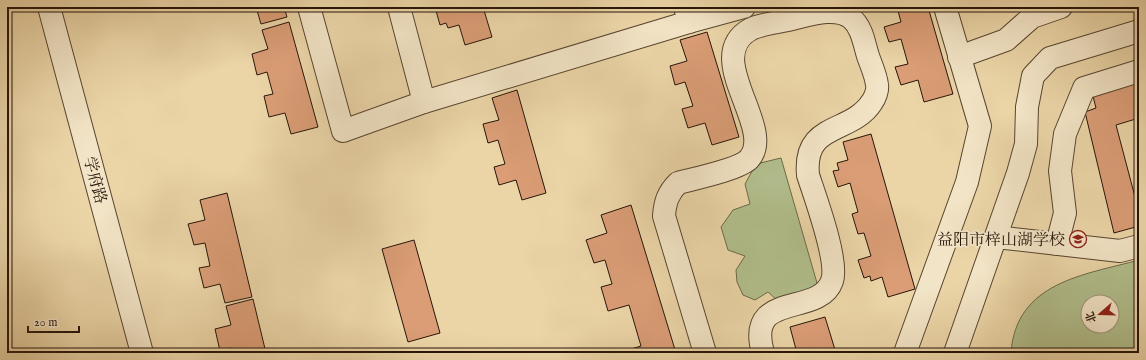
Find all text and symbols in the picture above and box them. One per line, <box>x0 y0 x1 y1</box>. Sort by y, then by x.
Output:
street label: 学府路 <box>78 155 110 206</box>
school or university icon: 益阳市梓山湖学校 <box>1068 229 1088 249</box>
place label: 益阳市梓山湖学校 <box>937 231 1065 251</box>
north arrow <box>1080 294 1120 334</box>
scale bar <box>28 308 79 334</box>
text: 北 <box>1083 310 1100 325</box>
text: 20 m <box>34 315 57 330</box>

